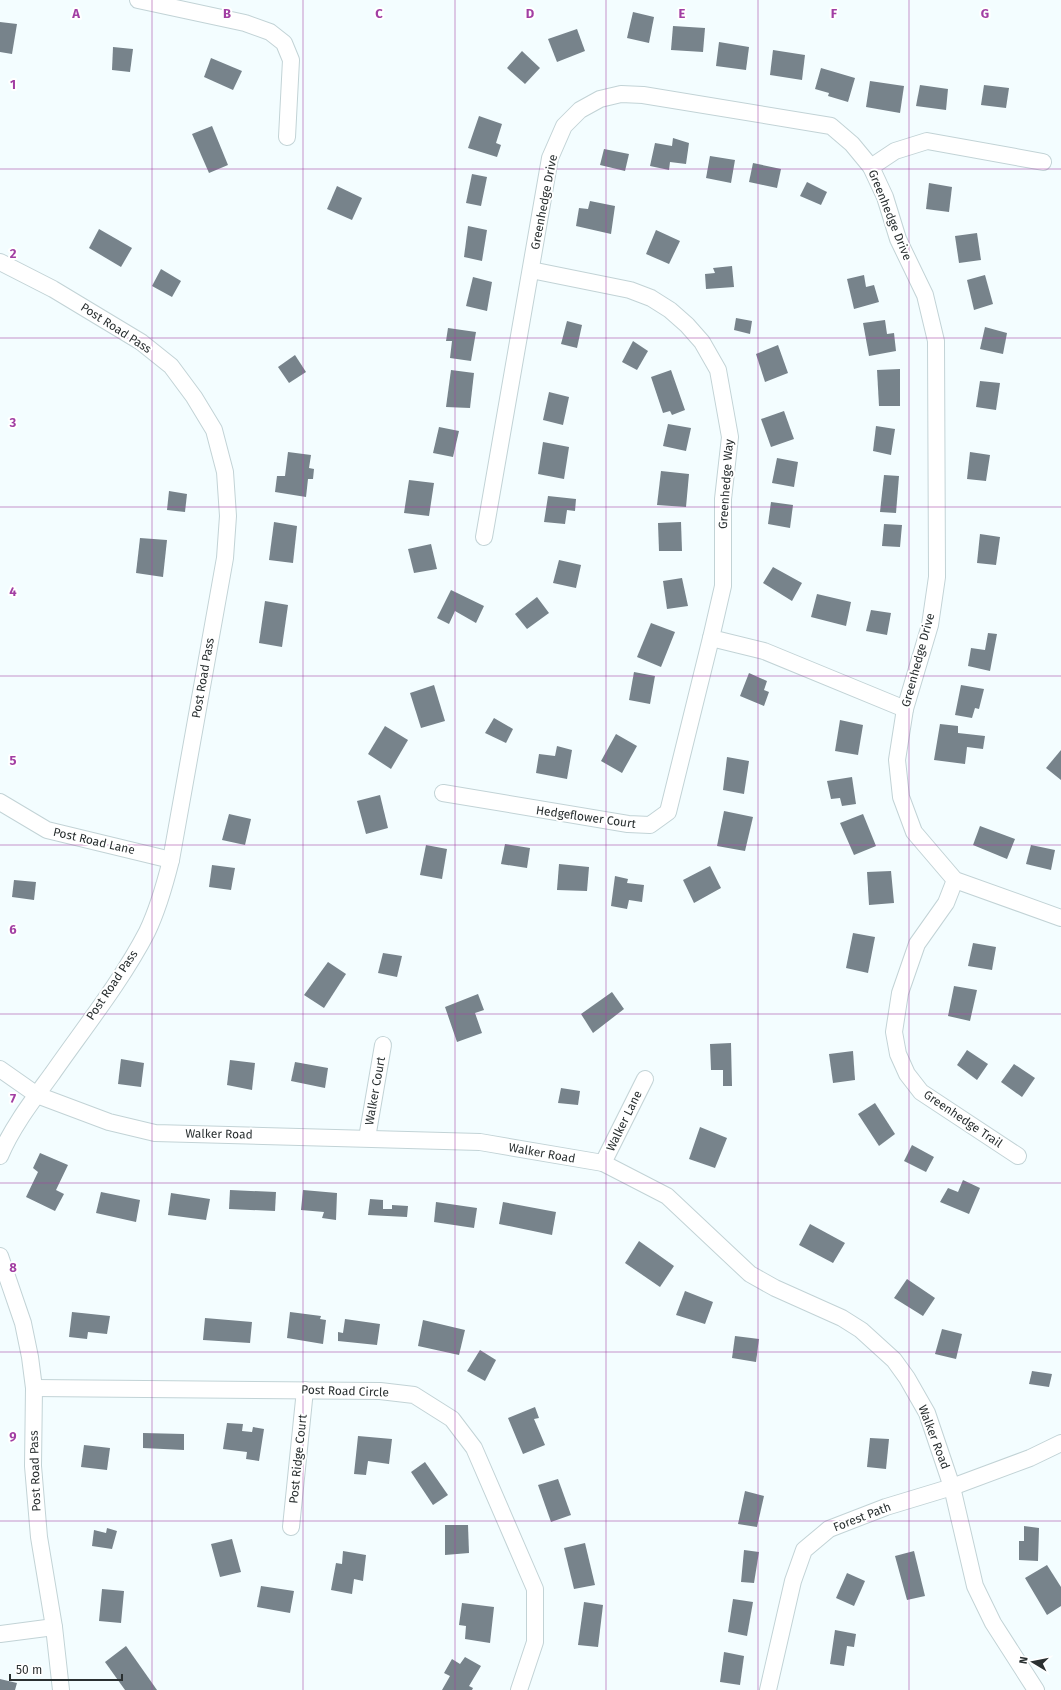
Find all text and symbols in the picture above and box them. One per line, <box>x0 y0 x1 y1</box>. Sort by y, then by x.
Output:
text: A <box>71 6 80 21</box>
text: B <box>223 6 231 21</box>
text: C <box>375 6 383 21</box>
text: D <box>526 6 535 21</box>
text: E <box>679 6 686 21</box>
text: F <box>831 6 838 21</box>
text: G <box>981 6 989 21</box>
text: 1 <box>10 77 16 92</box>
street label: Greenhedge Drive <box>528 153 560 251</box>
street label: Greenhedge Drive <box>865 168 915 262</box>
text: 2 <box>10 246 17 261</box>
street label: Post Road Pass <box>78 300 154 356</box>
text: 3 <box>9 415 17 430</box>
street label: Greenhedge Way <box>716 438 736 530</box>
text: 4 <box>9 584 17 599</box>
street label: Greenhedge Drive <box>899 612 937 708</box>
street label: Post Road Pass <box>189 636 217 719</box>
text: 5 <box>10 753 17 768</box>
street label: Hedgeflower Court <box>535 803 638 831</box>
street label: Post Road Lane <box>52 825 136 857</box>
text: 6 <box>9 922 17 937</box>
street label: Post Road Pass <box>83 947 141 1023</box>
street label: Walker Court <box>362 1055 388 1126</box>
street label: Greenhedge Trail <box>921 1087 1005 1151</box>
street label: Walker Lane <box>603 1088 645 1154</box>
text: 7 <box>10 1091 16 1106</box>
street label: Walker Road <box>185 1126 253 1142</box>
street label: Walker Road <box>508 1140 576 1166</box>
text: 8 <box>9 1260 17 1275</box>
street label: Post Road Circle <box>301 1382 389 1400</box>
street label: Walker Road <box>915 1403 953 1471</box>
street label: Post Ridge Court <box>286 1413 310 1504</box>
text: 9 <box>9 1429 17 1444</box>
street label: Post Road Pass <box>27 1430 43 1512</box>
street label: Forest Path <box>831 1500 893 1534</box>
north arrow <box>1013 1642 1053 1682</box>
scale bar <box>10 1656 122 1682</box>
text: N <box>1017 1656 1031 1665</box>
text: 50 m <box>16 1663 42 1677</box>

